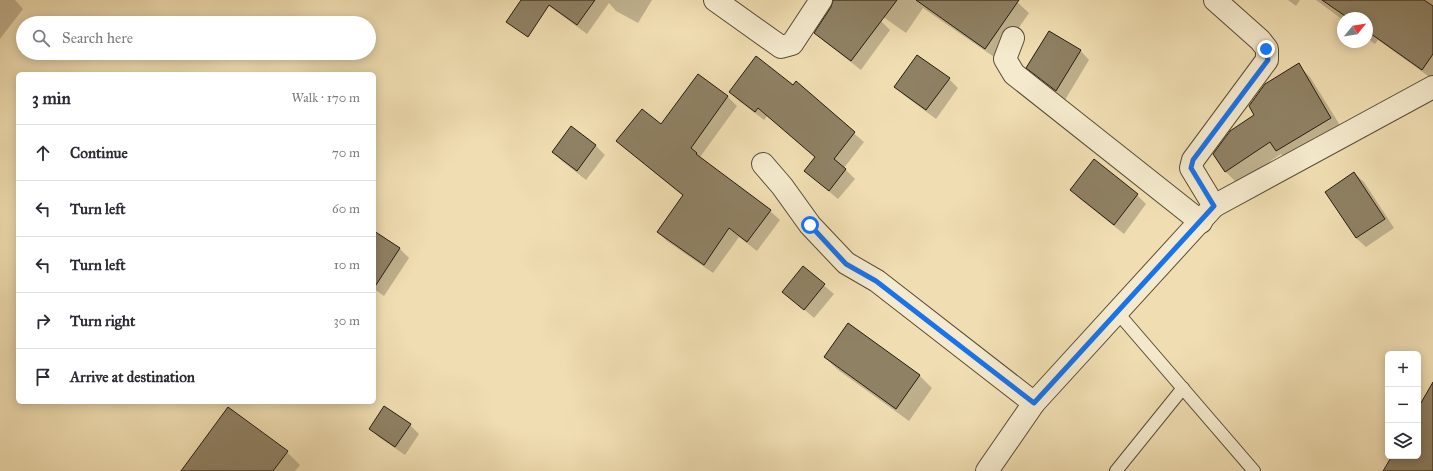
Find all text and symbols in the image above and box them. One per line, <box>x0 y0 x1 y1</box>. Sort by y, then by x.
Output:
north arrow <box>1337 12 1373 48</box>
search box <box>16 16 376 60</box>
icon: search <box>30 27 52 49</box>
text: Search here <box>62 29 133 47</box>
route end <box>1257 40 1275 58</box>
text: 3 min <box>32 88 71 109</box>
text: Walk · 170 m <box>291 90 360 106</box>
icon: ahead <box>32 142 54 164</box>
text: Continue <box>70 144 128 162</box>
text: 70 m <box>332 145 360 161</box>
icon: left <box>32 198 54 220</box>
text: Turn left <box>70 200 126 218</box>
text: 60 m <box>332 201 360 217</box>
route start <box>801 216 819 234</box>
icon: left <box>32 254 54 276</box>
text: Turn left <box>70 256 126 274</box>
text: 10 m <box>334 257 360 273</box>
icon: right <box>32 310 54 332</box>
text: Turn right <box>70 312 135 330</box>
text: 30 m <box>334 313 360 329</box>
map controls <box>1385 351 1421 459</box>
button: + <box>1385 351 1421 387</box>
icon: arrive <box>32 366 54 388</box>
text: Arrive at destination <box>70 368 195 386</box>
button: − <box>1385 387 1421 423</box>
button: layers <box>1385 423 1421 459</box>

